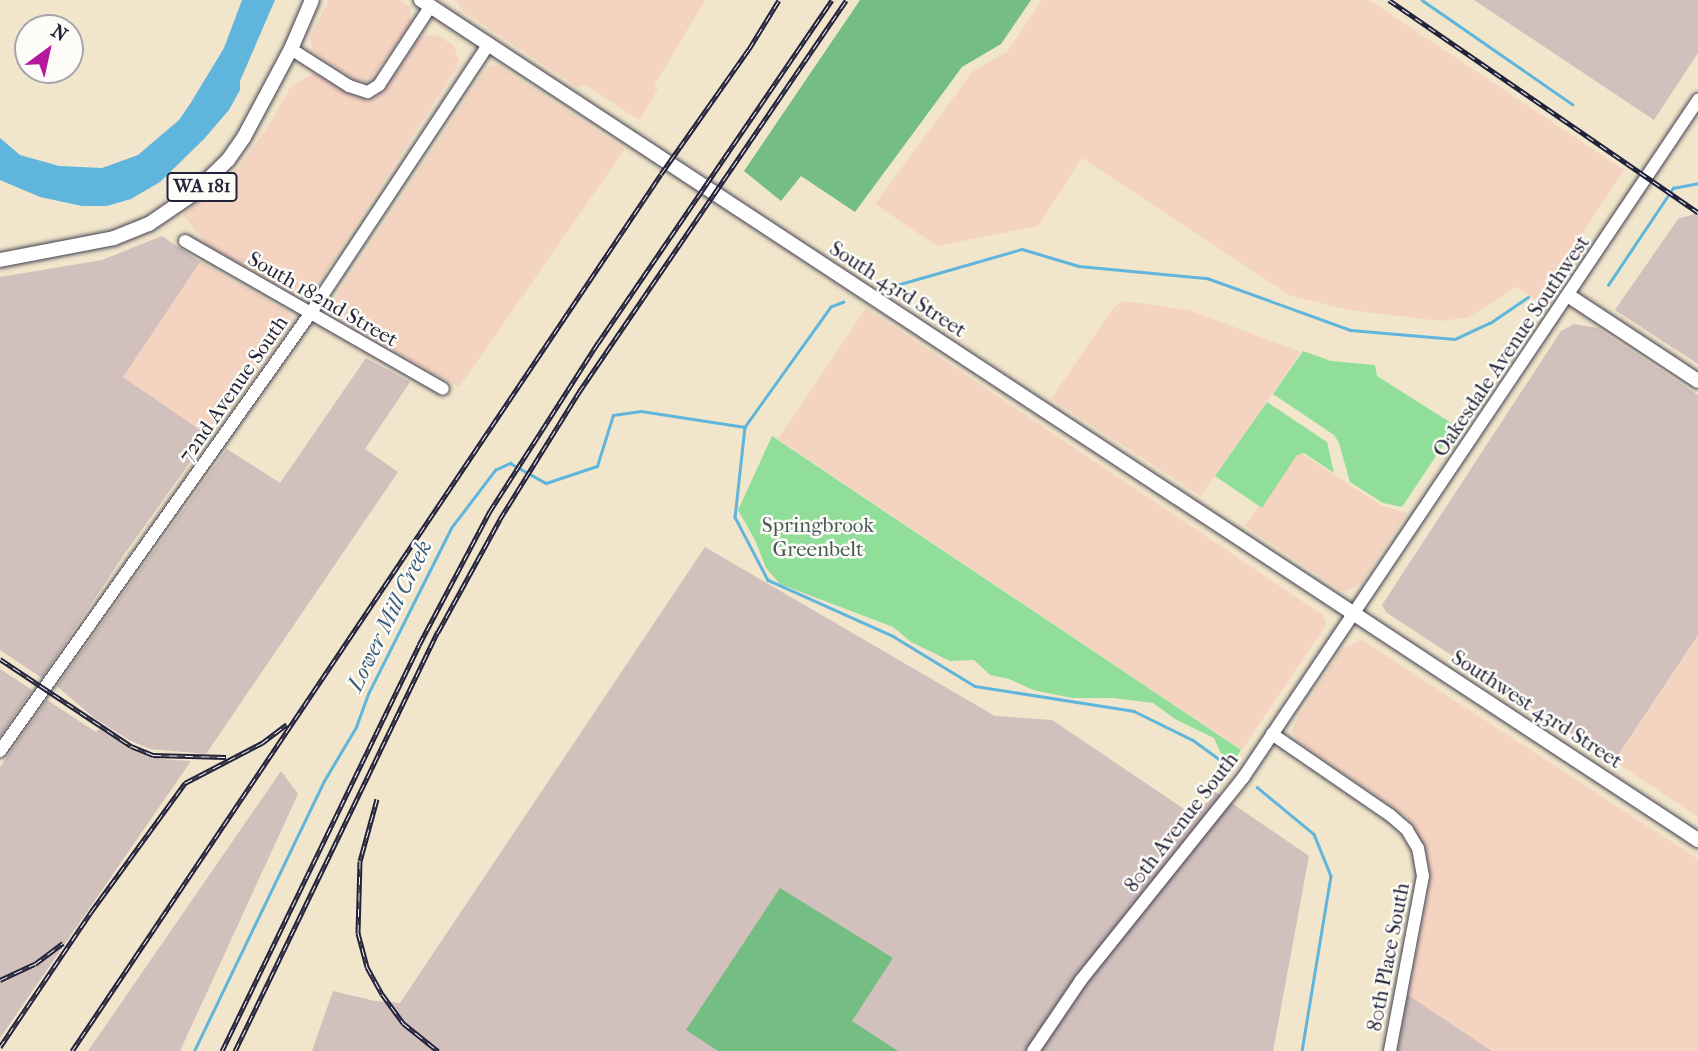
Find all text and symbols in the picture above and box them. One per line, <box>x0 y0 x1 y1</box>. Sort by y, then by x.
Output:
north arrow <box>14 14 84 84</box>
text: N <box>47 20 71 46</box>
road number: WA 181 <box>165 172 239 202</box>
street label: Oakesdale Avenue Southwest <box>1427 230 1595 462</box>
street label: South 43rd Street <box>825 235 971 343</box>
street label: South 182nd Street <box>243 246 403 352</box>
street label: 72nd Avenue South <box>173 311 293 467</box>
park label: Springbrook Greenbelt <box>762 512 874 562</box>
water label: Lower Mill Creek <box>342 536 438 696</box>
street label: Southwest 43rd Street <box>1447 644 1627 774</box>
street label: 80th Avenue South <box>1119 747 1243 897</box>
street label: 80th Place South <box>1361 881 1415 1033</box>

